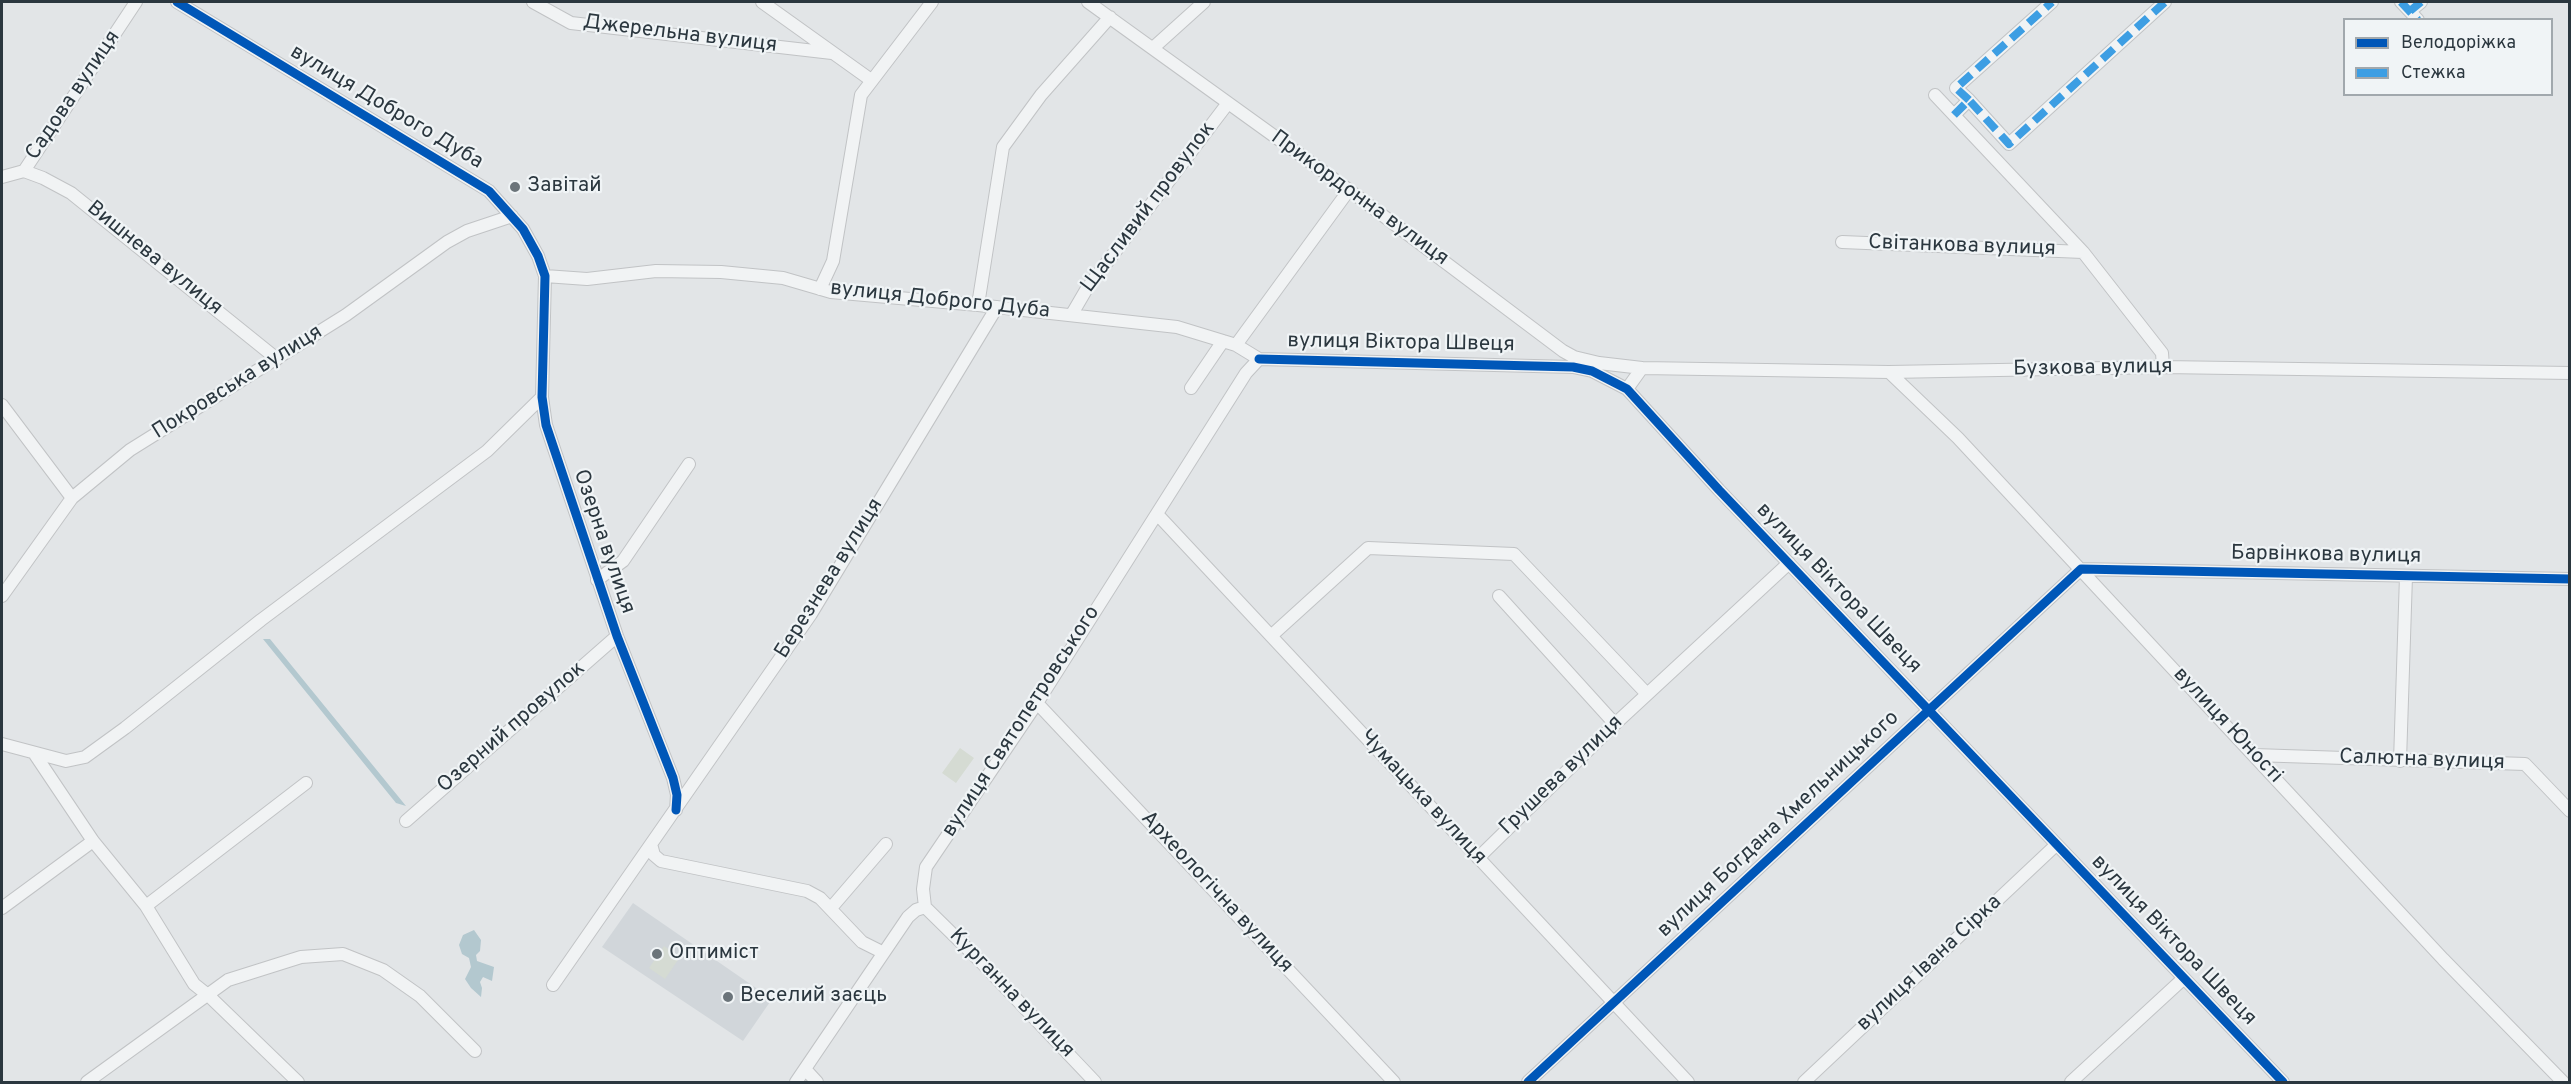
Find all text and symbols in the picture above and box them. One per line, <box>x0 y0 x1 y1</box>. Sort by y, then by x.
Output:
street label: Джерельна вулиця <box>582 11 778 59</box>
legend <box>2343 18 2553 96</box>
street label: Садова вулиця <box>21 26 127 166</box>
text: Велодоріжка <box>2401 32 2516 55</box>
street label: вулиця Доброго Дуба <box>285 40 487 176</box>
text: Стежка <box>2401 62 2465 85</box>
street label: Щасливий провулок <box>1077 118 1221 298</box>
street label: Прикордонна вулиця <box>1265 126 1453 272</box>
place label: Завітай <box>527 174 602 200</box>
marker: Завітай <box>508 180 522 194</box>
street label: Вишнева вулиця <box>81 197 227 321</box>
street label: Світанкова вулиця <box>1868 231 2056 263</box>
street label: вулиця Доброго Дуба <box>829 277 1051 325</box>
street label: Покровська вулиця <box>148 320 328 446</box>
street label: вулиця Віктора Швеця <box>1287 329 1515 359</box>
street label: Бузкова вулиця <box>2013 355 2173 383</box>
street label: Озерна вулиця <box>567 467 639 617</box>
street label: Березнева вулиця <box>771 494 889 664</box>
street label: вулиця Віктора Швеця <box>1750 498 1926 680</box>
street label: Барвінкова вулиця <box>2231 542 2421 570</box>
street label: вулиця Святопетровського <box>938 602 1106 842</box>
street label: Озерний провулок <box>433 657 591 799</box>
street label: вулиця Юності <box>2167 663 2287 789</box>
street label: вулиця Богдана Хмельницького <box>1653 706 1905 944</box>
street label: Грушева вулиця <box>1495 711 1629 841</box>
street label: Чумацька вулиця <box>1353 725 1491 871</box>
street label: Салютна вулиця <box>2339 746 2505 776</box>
street label: Археологічна вулиця <box>1135 807 1297 979</box>
street label: вулиця Віктора Швеця <box>2085 850 2261 1032</box>
street label: вулиця Івана Сірка <box>1852 890 2008 1038</box>
street label: Курганна вулиця <box>943 924 1079 1064</box>
place label: Оптиміст <box>669 941 759 967</box>
marker: Оптиміст <box>650 947 664 961</box>
place label: Веселий заєць <box>740 984 887 1010</box>
marker: Веселий заєць <box>721 990 735 1004</box>

